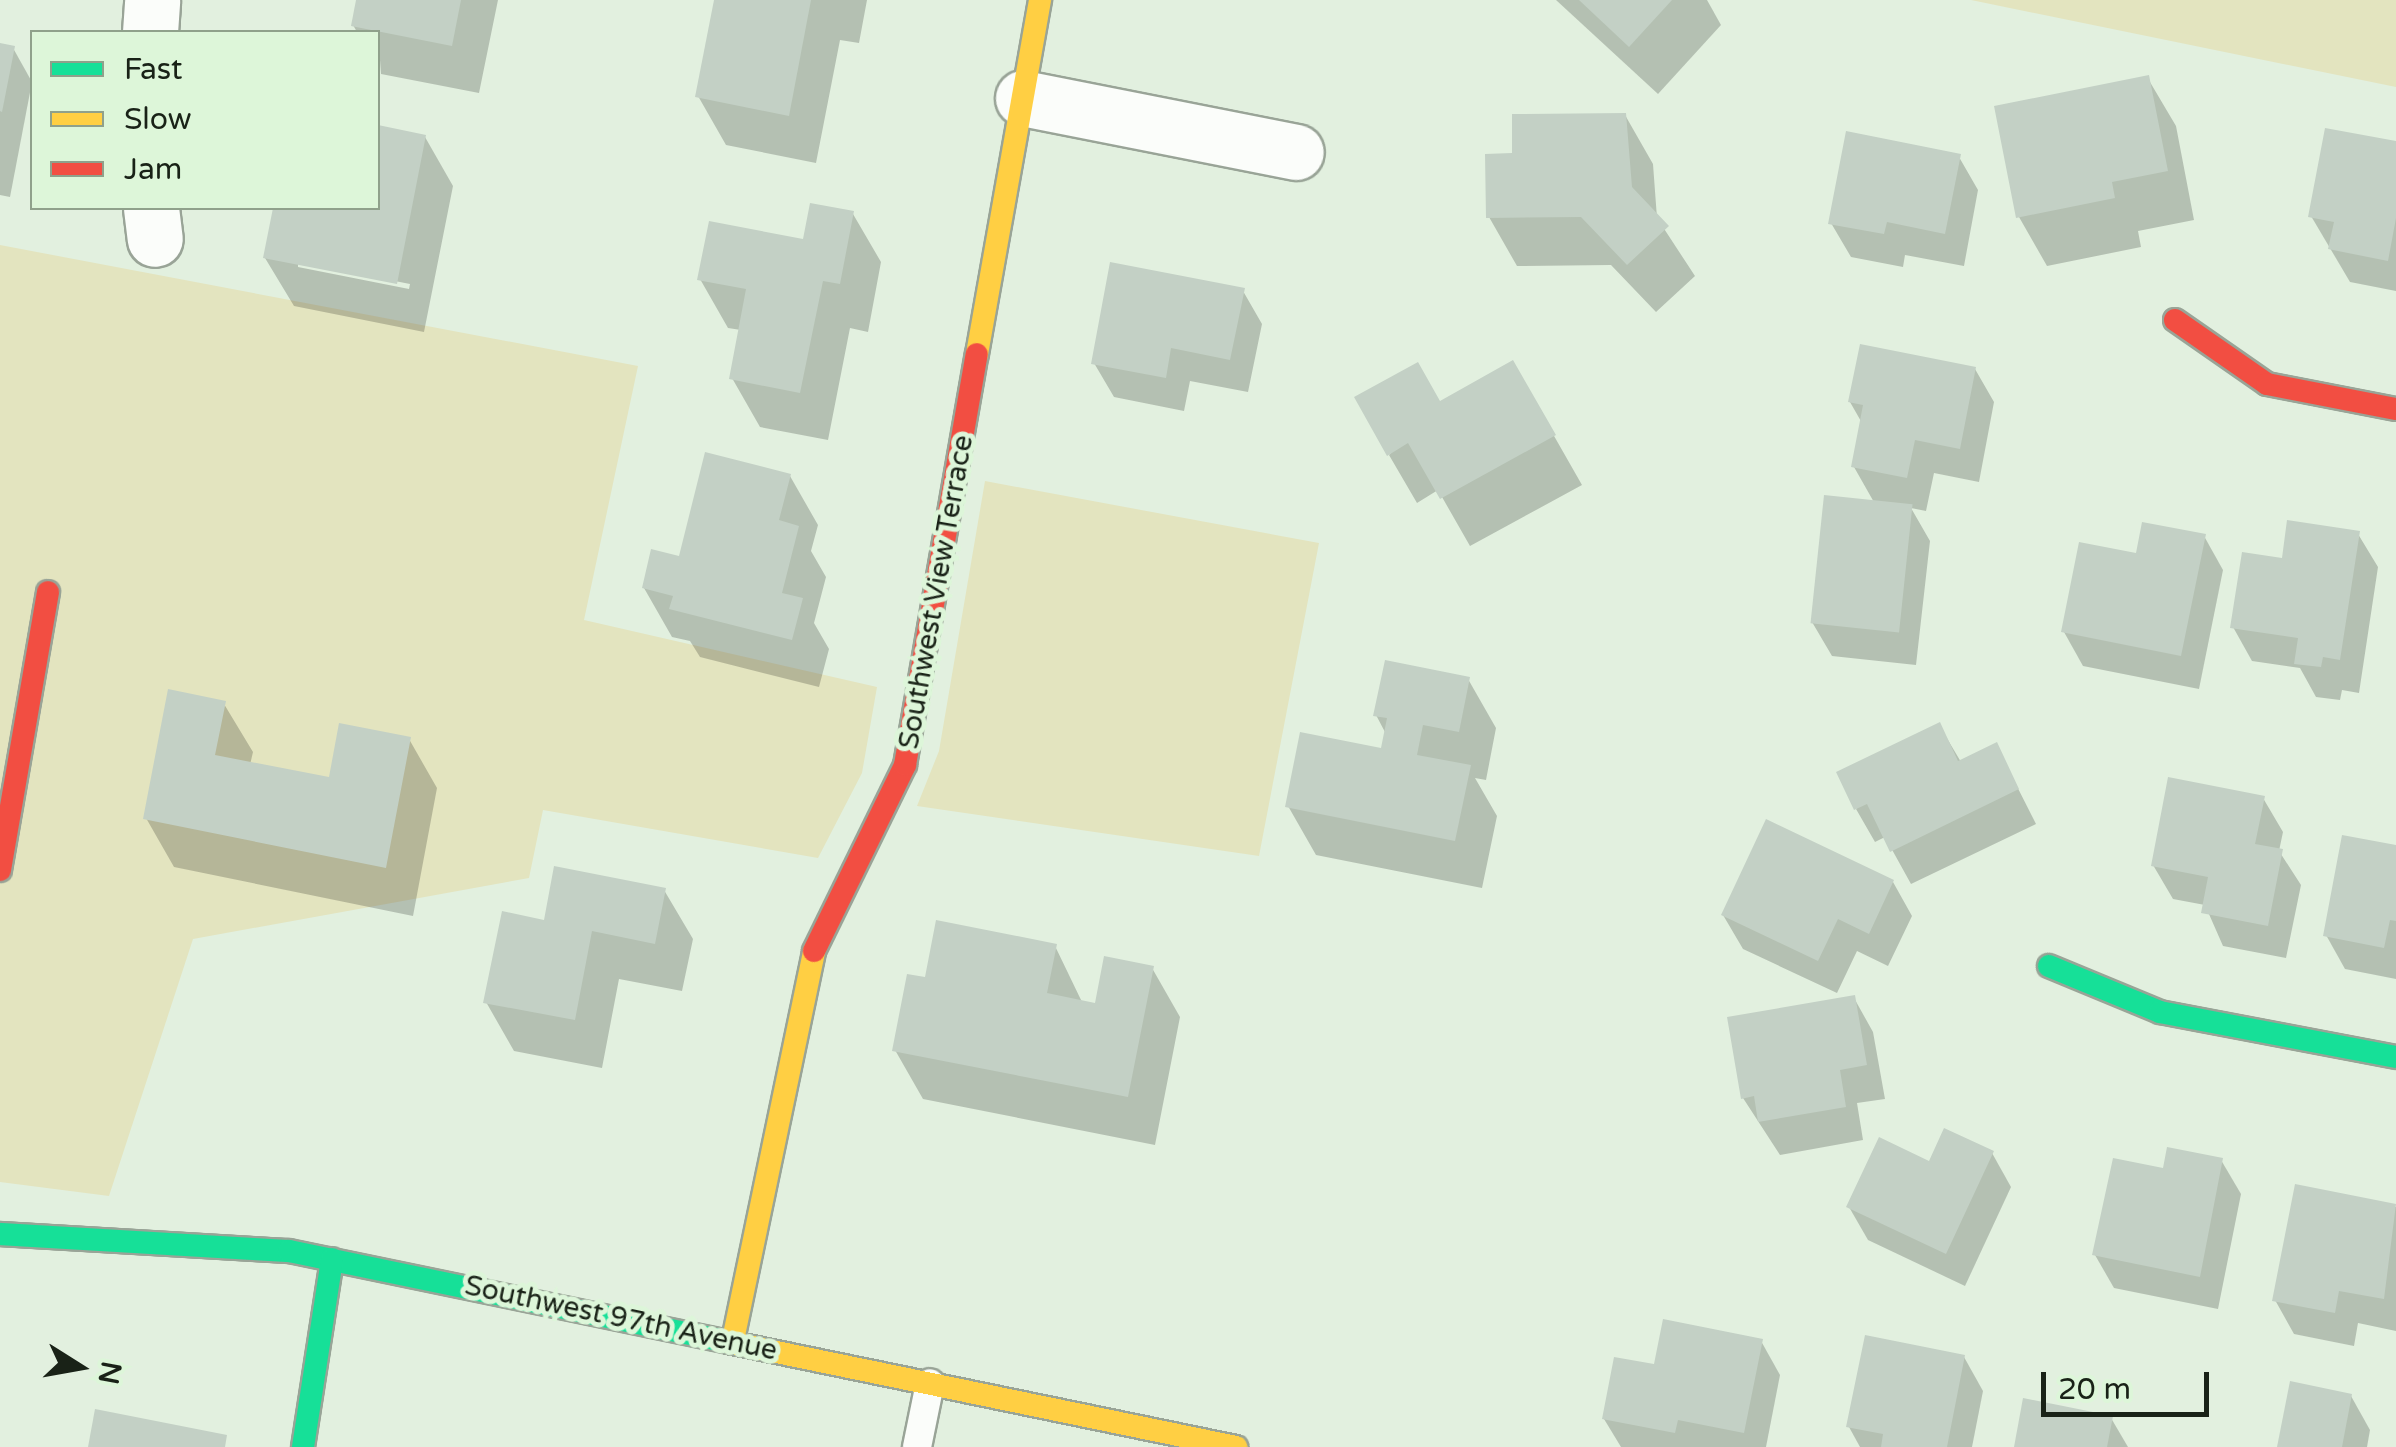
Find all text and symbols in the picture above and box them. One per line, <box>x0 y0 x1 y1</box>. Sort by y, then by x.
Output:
legend <box>30 30 380 210</box>
text: Fast <box>124 51 183 88</box>
text: Slow <box>124 101 192 138</box>
text: Jam <box>124 151 182 188</box>
street label: Southwest View Terrace <box>892 432 980 752</box>
street label: Southwest 97th Avenue <box>462 1268 780 1368</box>
north arrow <box>30 1317 130 1417</box>
scale bar <box>2046 1352 2214 1414</box>
text: N <box>91 1358 128 1387</box>
text: 20 m <box>2058 1371 2131 1408</box>

